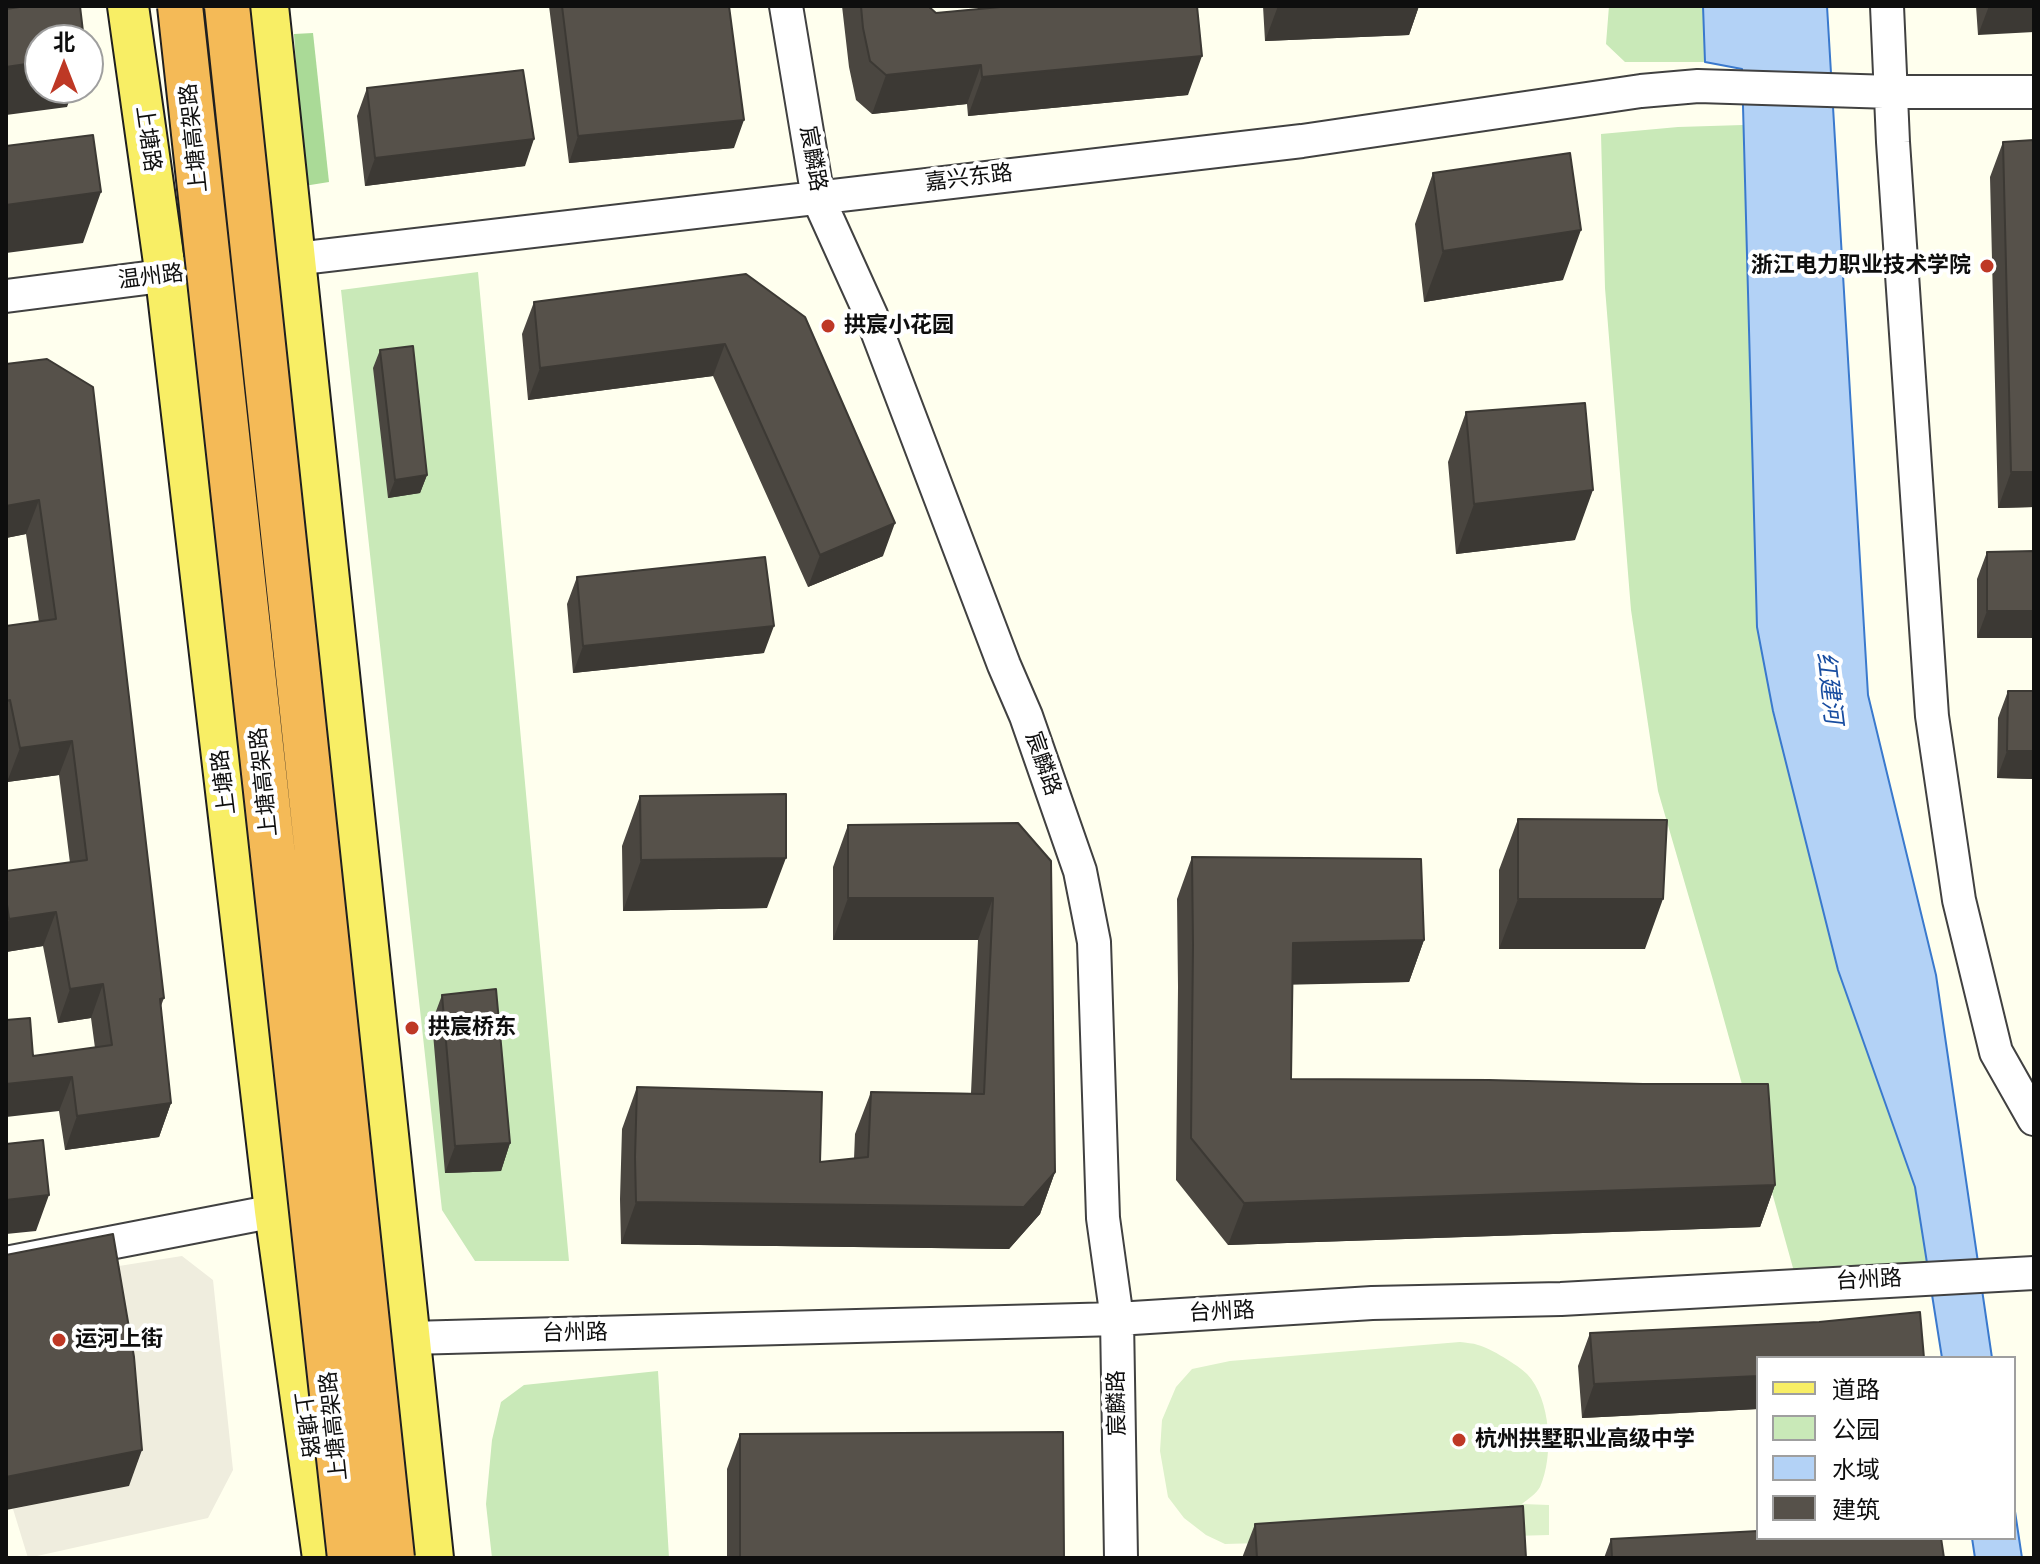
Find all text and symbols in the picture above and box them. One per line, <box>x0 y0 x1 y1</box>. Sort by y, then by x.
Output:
north arrow <box>24 24 104 104</box>
text: 北 <box>53 27 75 57</box>
street label: 上塘高架路 <box>176 82 214 194</box>
street label: 上塘路 <box>129 104 165 174</box>
street label: 宸麟路 <box>793 124 831 194</box>
street label: 嘉兴东路 <box>924 161 1014 197</box>
place label: 浙江电力职业技术学院 <box>1751 253 1971 279</box>
marker: 浙江电力职业技术学院 <box>1978 257 1996 275</box>
street label: 温州路 <box>117 261 185 295</box>
place label: 拱宸小花园 <box>844 313 954 339</box>
marker: 拱宸小花园 <box>819 317 837 335</box>
water label: 红建河 <box>1809 651 1847 725</box>
street label: 上塘高架路 <box>246 726 284 838</box>
street label: 宸麟路 <box>1019 729 1065 799</box>
street label: 上塘路 <box>208 748 242 816</box>
place label: 拱宸桥东 <box>428 1015 516 1041</box>
marker: 拱宸桥东 <box>403 1019 421 1037</box>
street label: 台州路 <box>1835 1266 1903 1296</box>
street label: 台州路 <box>1188 1298 1256 1328</box>
street label: 台州路 <box>542 1320 608 1348</box>
place label: 运河上街 <box>75 1327 163 1353</box>
marker: 运河上街 <box>50 1331 68 1349</box>
legend <box>1756 1356 2016 1540</box>
street label: 上塘高架路 <box>316 1370 354 1482</box>
street label: 宸麟路 <box>1104 1370 1132 1436</box>
text: 道路 <box>1832 1373 1880 1406</box>
street label: 上塘路 <box>287 1390 323 1460</box>
text: 公园 <box>1832 1413 1880 1446</box>
place label: 杭州拱墅职业高级中学 <box>1475 1427 1695 1453</box>
marker: 杭州拱墅职业高级中学 <box>1450 1431 1468 1449</box>
text: 水域 <box>1832 1453 1880 1486</box>
text: 建筑 <box>1832 1493 1880 1526</box>

